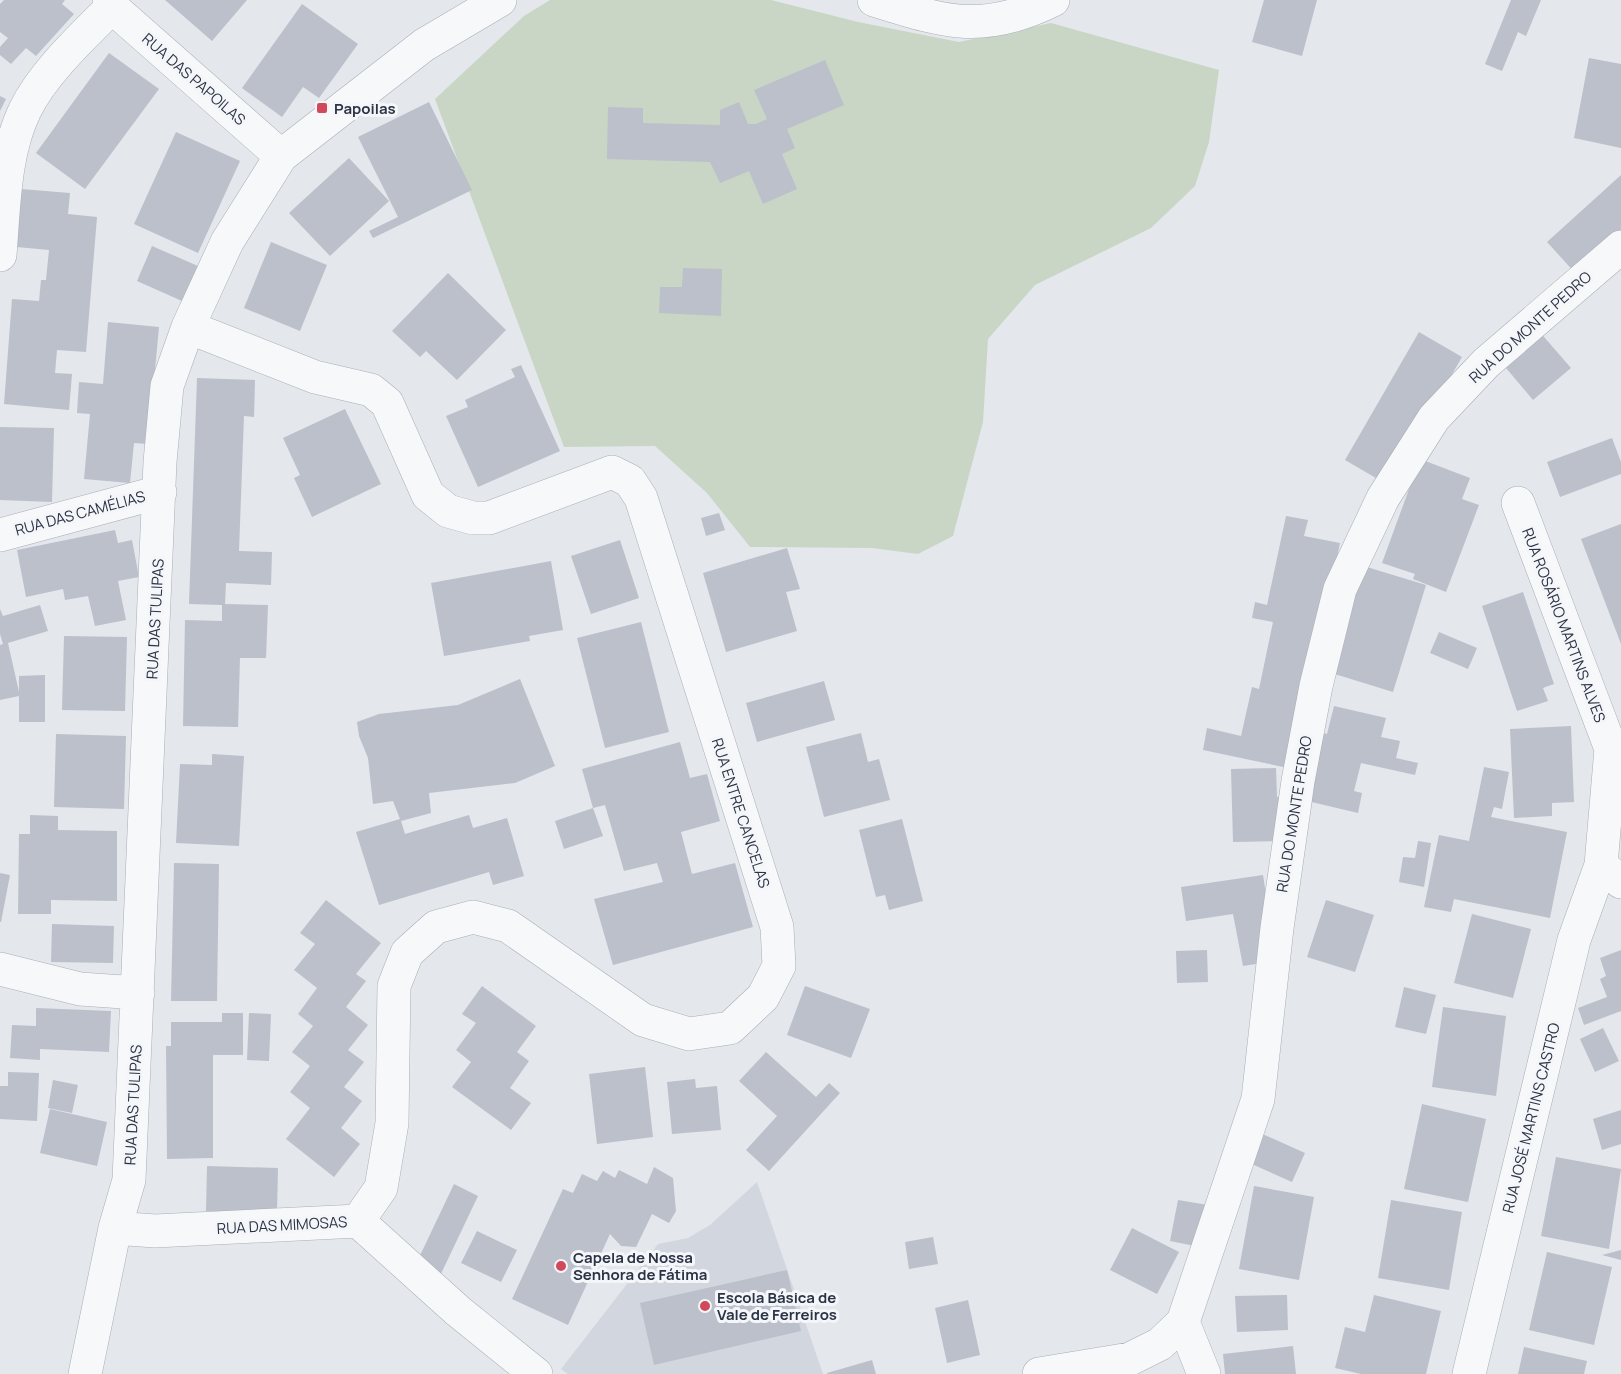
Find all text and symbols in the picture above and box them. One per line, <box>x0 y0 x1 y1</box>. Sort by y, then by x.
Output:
street label: RUA DAS PAPOILAS <box>138 28 250 130</box>
place label: Papoilas <box>334 98 396 119</box>
marker: Papoilas <box>315 101 329 115</box>
street label: RUA DO MONTE PEDRO <box>1464 266 1596 388</box>
street label: RUA DAS CAMÉLIAS <box>13 486 147 540</box>
street label: RUA ROSÁRIO MARTINS ALVES <box>1517 525 1611 725</box>
street label: RUA DAS TULIPAS <box>141 558 169 680</box>
street label: RUA DO MONTE PEDRO <box>1271 734 1317 894</box>
street label: RUA ENTRE CANCELAS <box>707 735 775 891</box>
street label: RUA JOSÉ MARTINS CASTRO <box>1497 1021 1565 1215</box>
street label: RUA DAS TULIPAS <box>119 1044 147 1166</box>
street label: RUA DAS MIMOSAS <box>216 1211 348 1239</box>
place label: Capela de Nossa Senhora de Fátima <box>573 1247 707 1285</box>
marker: Capela de Nossa Senhora de Fátima <box>554 1259 568 1273</box>
place label: Escola Básica de Vale de Ferreiros <box>717 1287 837 1325</box>
marker: Escola Básica de Vale de Ferreiros <box>698 1299 712 1313</box>

